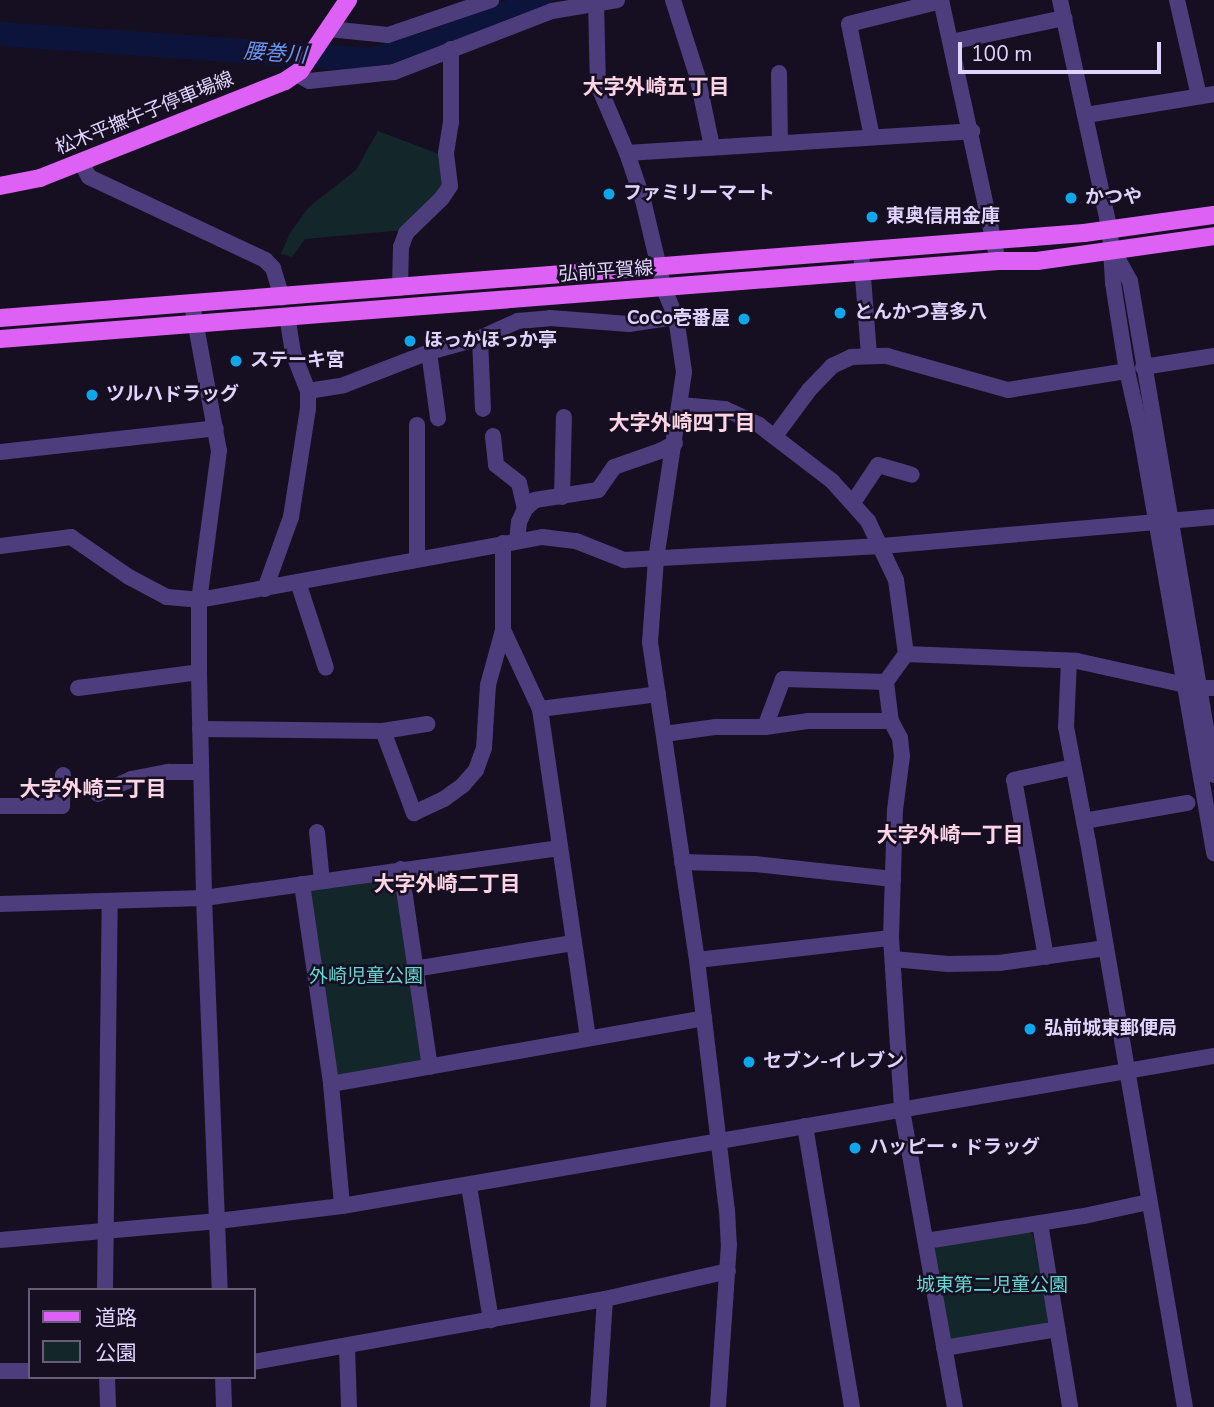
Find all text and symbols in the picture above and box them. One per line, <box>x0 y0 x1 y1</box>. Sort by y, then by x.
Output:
scale bar <box>962 28 1165 72</box>
water label: 腰巻川 <box>243 38 307 68</box>
text: 100 m <box>971 40 1032 68</box>
street label: 松木平撫牛子停車場線 <box>53 68 237 160</box>
district label: 大字外崎五丁目 <box>583 74 729 100</box>
place label: ファミリーマート <box>623 183 775 205</box>
marker: ファミリーマート <box>601 186 617 202</box>
place label: かつや <box>1085 187 1142 209</box>
marker: かつや <box>1063 190 1079 206</box>
place label: 東奥信用金庫 <box>886 206 1000 228</box>
marker: 東奥信用金庫 <box>864 209 880 225</box>
street label: 弘前平賀線 <box>558 257 654 287</box>
place label: とんかつ喜多八 <box>854 302 987 324</box>
marker: とんかつ喜多八 <box>832 305 848 321</box>
place label: CoCo壱番屋 <box>627 308 730 330</box>
marker: CoCo壱番屋 <box>736 311 752 327</box>
place label: ほっかほっか亭 <box>424 330 557 352</box>
marker: ほっかほっか亭 <box>402 333 418 349</box>
place label: ステーキ宮 <box>250 350 345 372</box>
marker: ステーキ宮 <box>228 353 244 369</box>
place label: ツルハドラッグ <box>106 384 239 406</box>
marker: ツルハドラッグ <box>84 387 100 403</box>
district label: 大字外崎四丁目 <box>609 410 755 436</box>
district label: 大字外崎三丁目 <box>20 776 166 802</box>
district label: 大字外崎一丁目 <box>877 822 1023 848</box>
district label: 大字外崎二丁目 <box>374 871 520 897</box>
park label: 外崎児童公園 <box>309 966 423 988</box>
place label: 弘前城東郵便局 <box>1044 1018 1177 1040</box>
marker: 弘前城東郵便局 <box>1022 1021 1038 1037</box>
place label: セブン-イレブン <box>763 1051 904 1073</box>
marker: セブン-イレブン <box>741 1054 757 1070</box>
place label: ハッピー・ドラッグ <box>869 1137 1040 1159</box>
marker: ハッピー・ドラッグ <box>847 1140 863 1156</box>
park label: 城東第二児童公園 <box>916 1275 1068 1297</box>
legend <box>28 1288 256 1379</box>
text: 道路 <box>95 1304 137 1332</box>
text: 公園 <box>95 1339 137 1367</box>

